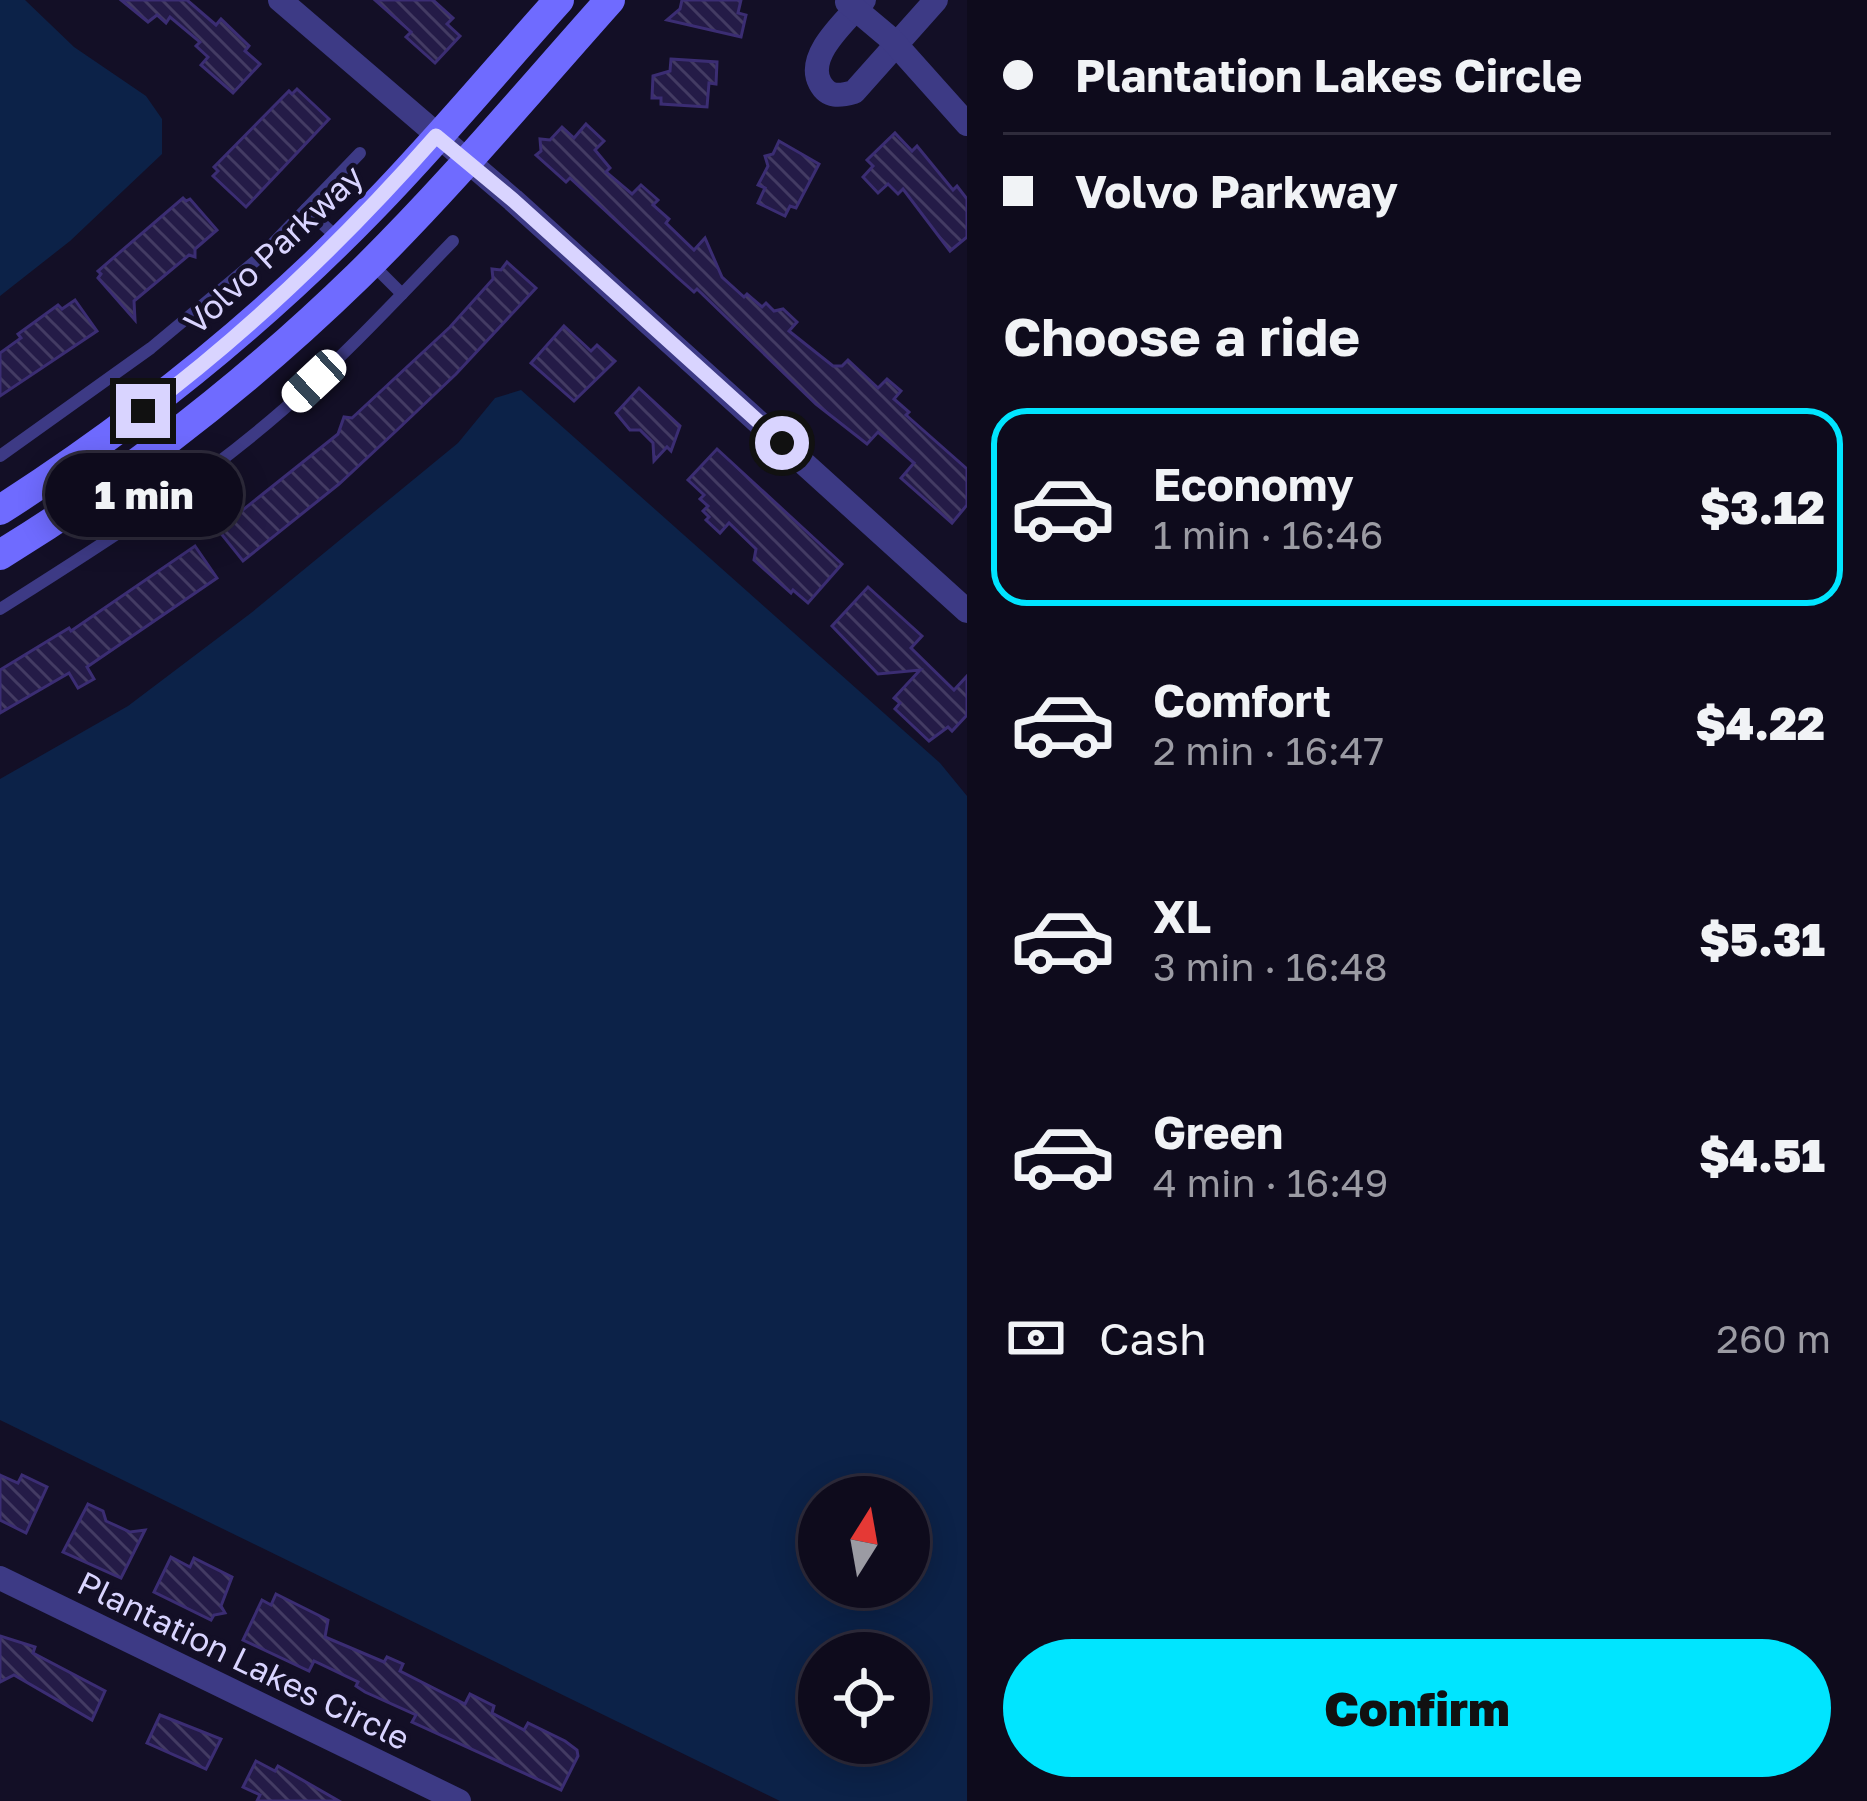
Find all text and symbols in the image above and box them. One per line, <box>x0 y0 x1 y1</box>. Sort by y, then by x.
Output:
text: Plantation Lakes Circle <box>1075 48 1582 102</box>
street label: Volvo Parkway <box>176 156 370 342</box>
text: Volvo Parkway <box>1075 164 1398 218</box>
text: Choose a ride <box>1003 303 1360 368</box>
car <box>275 343 353 419</box>
route end <box>116 384 170 438</box>
route start <box>755 416 809 470</box>
callout: 1 min <box>44 453 242 537</box>
icon: car <box>1009 453 1117 561</box>
text: Economy <box>1153 457 1354 511</box>
text: 1 min <box>94 471 194 518</box>
text: $3.12 <box>1700 480 1825 534</box>
text: 1 min · 16:46 <box>1153 511 1383 558</box>
icon: car <box>1009 669 1117 777</box>
text: Comfort <box>1153 673 1331 727</box>
text: $4.22 <box>1696 696 1825 750</box>
text: 2 min · 16:47 <box>1153 727 1384 774</box>
icon: car <box>1009 885 1117 993</box>
text: XL <box>1153 889 1211 943</box>
text: $5.31 <box>1700 912 1825 966</box>
text: 3 min · 16:48 <box>1153 943 1388 990</box>
icon: car <box>1009 1101 1117 1209</box>
text: Green <box>1153 1105 1283 1159</box>
text: $4.51 <box>1699 1128 1825 1182</box>
text: 4 min · 16:49 <box>1153 1159 1388 1206</box>
icon: cash <box>1003 1305 1069 1371</box>
text: Cash <box>1099 1311 1207 1365</box>
text: 260 m <box>1716 1315 1831 1362</box>
north arrow <box>798 1476 930 1608</box>
map controls <box>798 1476 930 1764</box>
street label: Plantation Lakes Circle <box>72 1563 416 1757</box>
button: locate <box>798 1632 930 1764</box>
button: Confirm <box>1003 1639 1831 1777</box>

